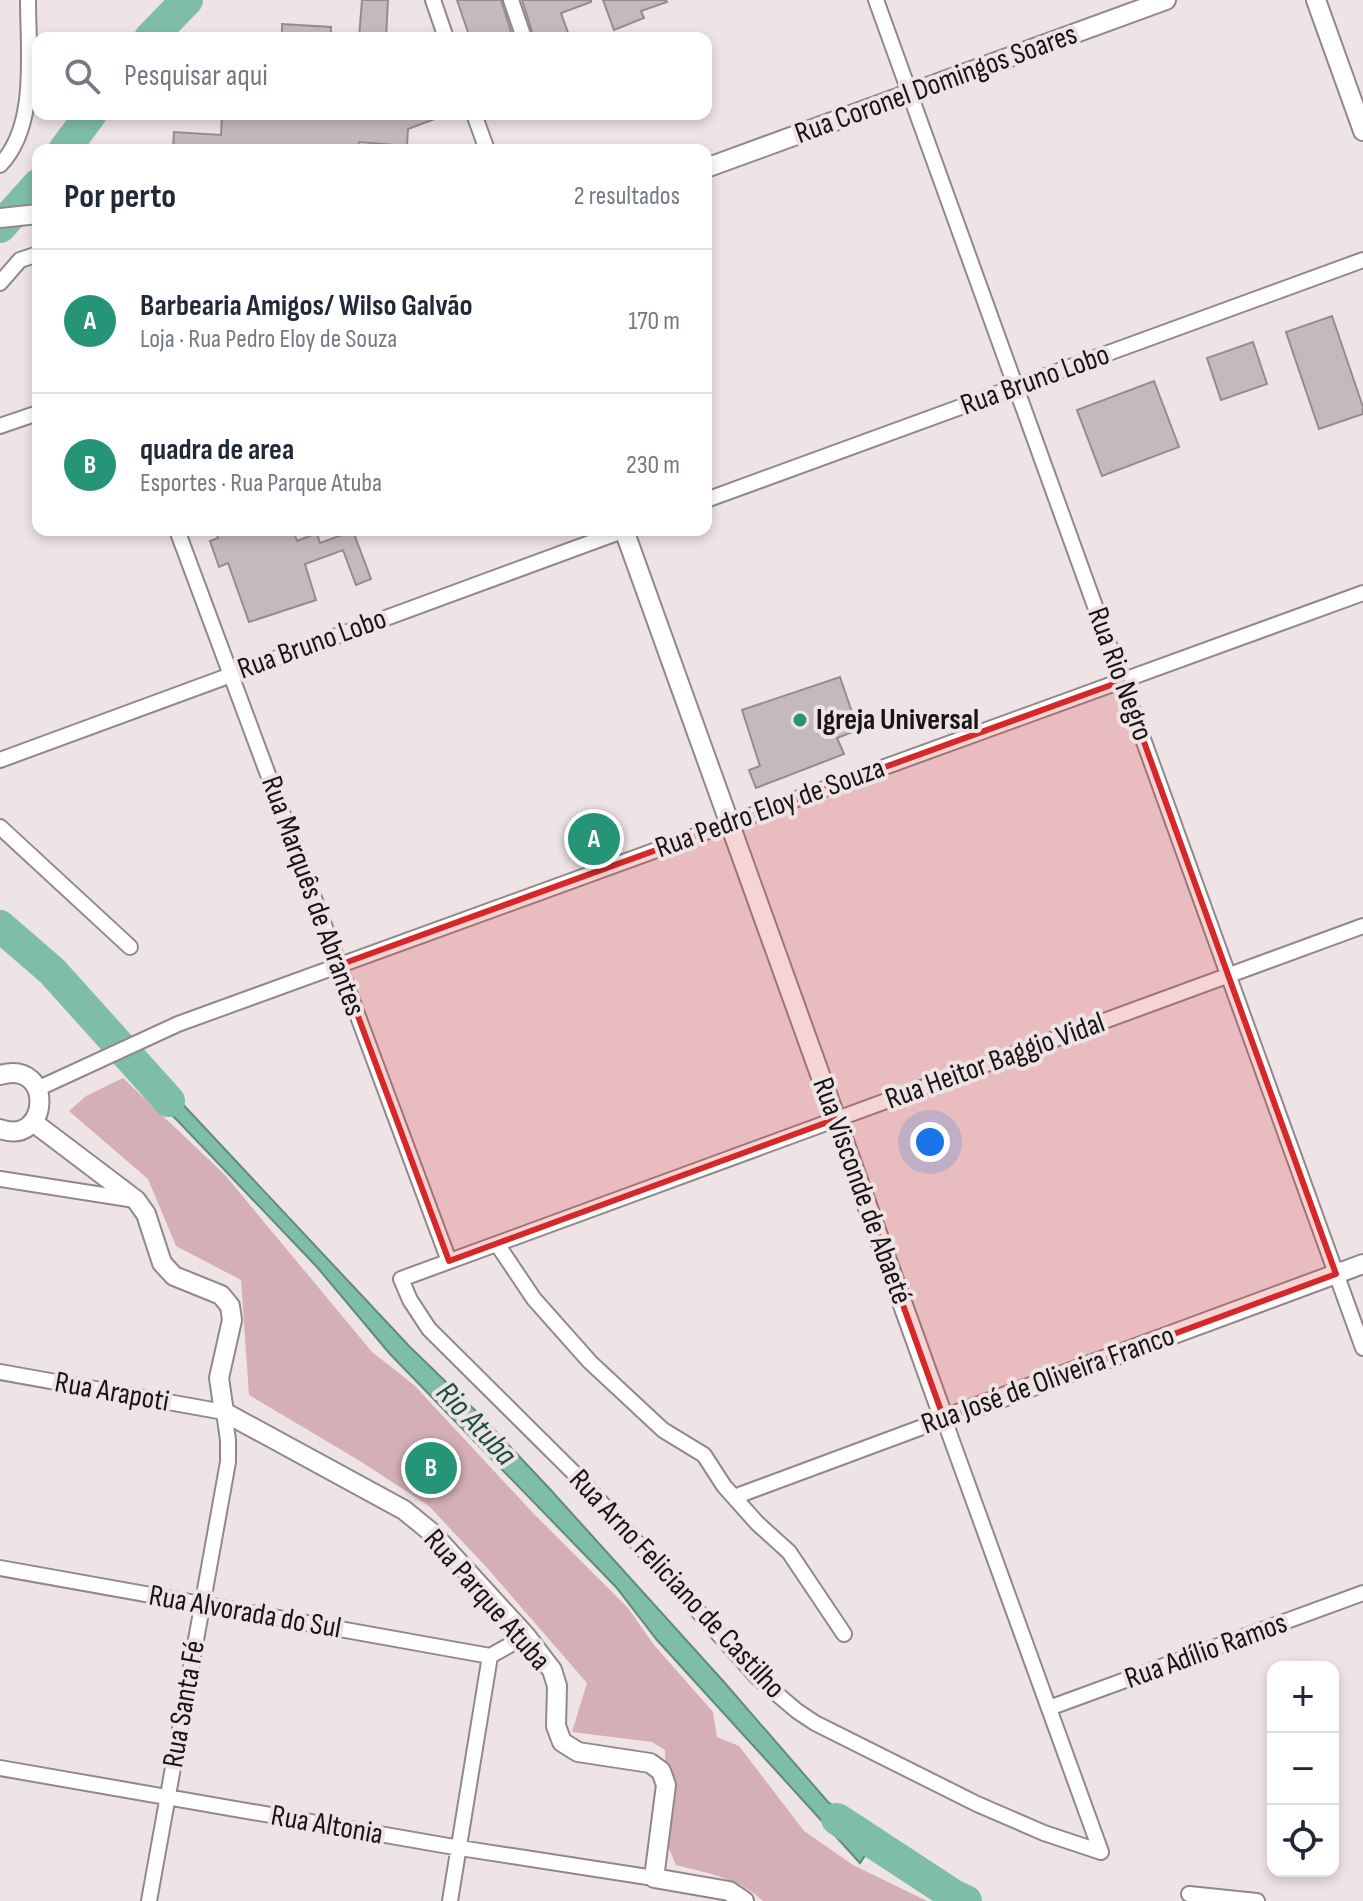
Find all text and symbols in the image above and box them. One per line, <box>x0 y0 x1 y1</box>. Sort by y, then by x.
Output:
street label: Rua Coronel Domingos Soares <box>790 16 1082 152</box>
search box <box>32 32 712 120</box>
icon: search <box>60 54 104 98</box>
text: Pesquisar aqui <box>124 58 268 94</box>
text: Por perto <box>64 176 176 217</box>
text: 2 resultados <box>574 181 680 212</box>
text: Barbearia Amigos/ Wilso Galvão <box>140 288 473 324</box>
text: A <box>84 306 96 337</box>
text: 170 m <box>628 306 680 337</box>
text: Loja · Rua Pedro Eloy de Souza <box>140 324 397 355</box>
street label: Rua Bruno Lobo <box>956 337 1114 423</box>
text: quadra de area <box>140 432 294 468</box>
text: B <box>84 450 96 481</box>
text: 230 m <box>626 450 680 481</box>
text: Esportes · Rua Parque Atuba <box>140 468 382 499</box>
street label: Rua Bruno Lobo <box>233 601 391 687</box>
street label: Rua Rio Negro <box>1079 602 1161 746</box>
place label: Igreja Universal <box>816 702 979 738</box>
marker: Igreja Universal <box>791 711 809 729</box>
street label: Rua Pedro Eloy de Souza <box>650 750 890 866</box>
street label: Rua Marquês de Abrantes <box>253 771 373 1021</box>
pin: A <box>568 809 620 869</box>
street label: Rua Heitor Baggio Vidal <box>880 1005 1110 1117</box>
street label: Rua Visconde de Abaeté <box>804 1073 920 1309</box>
your location <box>910 1122 950 1162</box>
street label: Rua José de Oliveira Franco <box>917 1318 1179 1442</box>
street label: Rua Arapoti <box>52 1364 172 1420</box>
water label: Rio Atuba <box>428 1374 524 1474</box>
pin: B <box>405 1438 457 1498</box>
street label: Rua Arno Feliciano de Castilho <box>562 1462 792 1706</box>
street label: Rua Parque Atuba <box>416 1522 558 1678</box>
street label: Rua Alvorada do Sul <box>146 1577 344 1647</box>
street label: Rua Adílio Ramos <box>1120 1605 1292 1697</box>
street label: Rua Santa Fé <box>155 1638 213 1770</box>
map controls <box>1267 1661 1339 1877</box>
button: + <box>1267 1661 1339 1733</box>
button: − <box>1267 1733 1339 1805</box>
street label: Rua Altonia <box>268 1797 386 1853</box>
button: locate <box>1267 1805 1339 1877</box>

